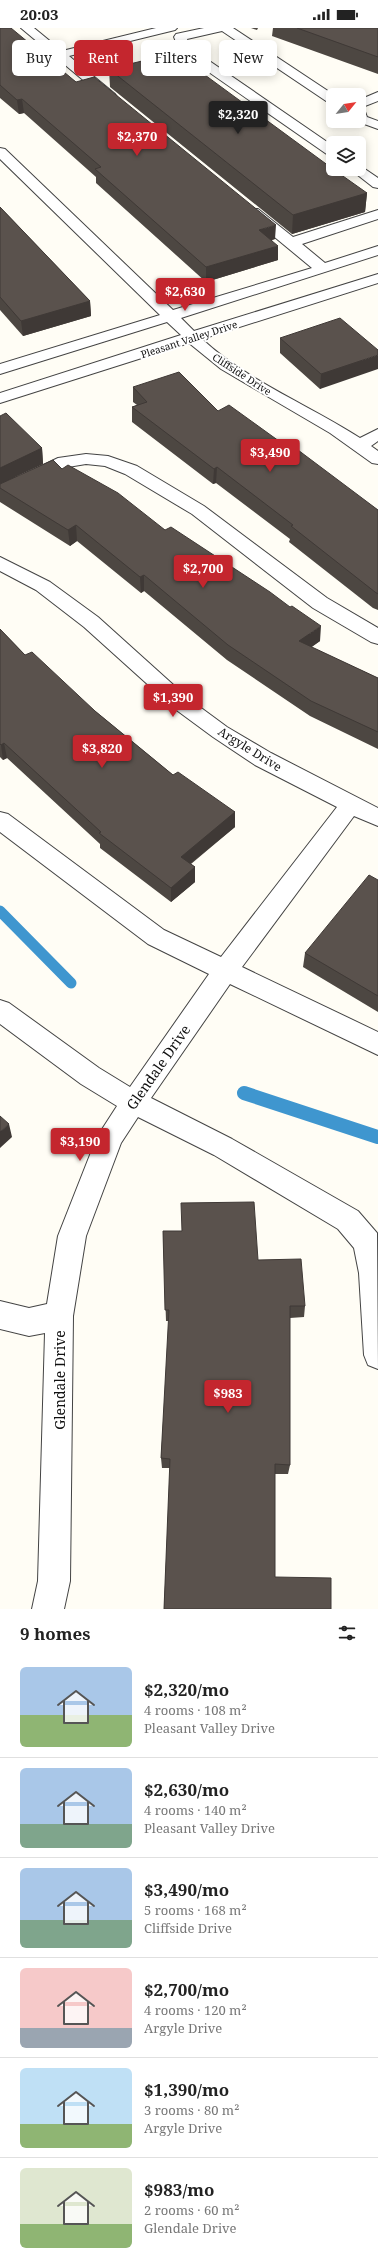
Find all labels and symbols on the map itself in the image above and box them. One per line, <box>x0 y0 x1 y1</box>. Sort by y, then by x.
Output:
north arrow <box>326 88 366 128</box>
pin: $2,320 <box>205 101 271 135</box>
pin: $2,370 <box>104 123 170 157</box>
pin: $2,630 <box>152 278 218 312</box>
street label: Pleasant Valley Drive <box>139 317 239 361</box>
street label: Cliffside Drive <box>210 350 274 398</box>
pin: $3,490 <box>237 439 303 473</box>
pin: $2,700 <box>170 555 236 589</box>
pin: $1,390 <box>140 684 206 718</box>
street label: Argyle Drive <box>215 723 285 775</box>
pin: $3,820 <box>69 735 135 769</box>
street label: Glendale Drive <box>122 1021 194 1113</box>
pin: $3,190 <box>47 1128 113 1162</box>
street label: Glendale Drive <box>50 1330 69 1430</box>
pin: $983 <box>204 1380 252 1414</box>

